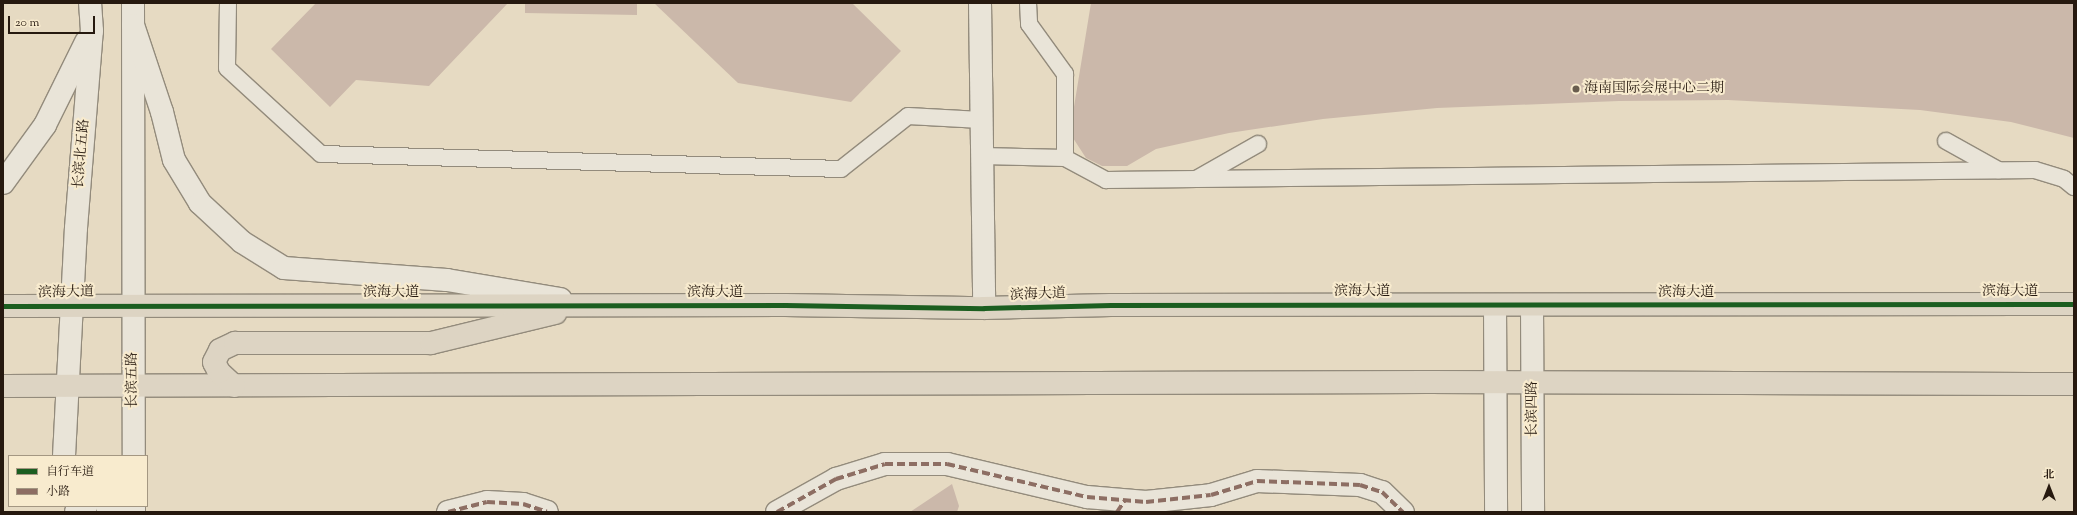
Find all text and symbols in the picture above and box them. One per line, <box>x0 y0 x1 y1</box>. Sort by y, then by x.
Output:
scale bar <box>10 8 97 34</box>
text: 20 m <box>15 14 39 32</box>
place label: 海南国际会展中心二期 <box>1584 81 1724 97</box>
marker: 海南国际会展中心二期 <box>1571 84 1581 94</box>
street label: 长滨北五路 <box>71 118 93 190</box>
street label: 滨海大道 <box>38 284 94 302</box>
street label: 滨海大道 <box>1334 284 1390 300</box>
street label: 滨海大道 <box>1982 284 2038 300</box>
street label: 滨海大道 <box>363 285 419 301</box>
street label: 滨海大道 <box>687 285 743 301</box>
street label: 滨海大道 <box>1658 285 1714 301</box>
street label: 滨海大道 <box>1010 286 1066 304</box>
street label: 长滨五路 <box>125 352 141 408</box>
street label: 长滨四路 <box>1525 381 1541 437</box>
legend <box>8 455 148 507</box>
text: 自行车道 <box>46 463 94 481</box>
north arrow <box>2029 467 2069 507</box>
text: 北 <box>2044 467 2055 483</box>
text: 小路 <box>46 483 70 501</box>

